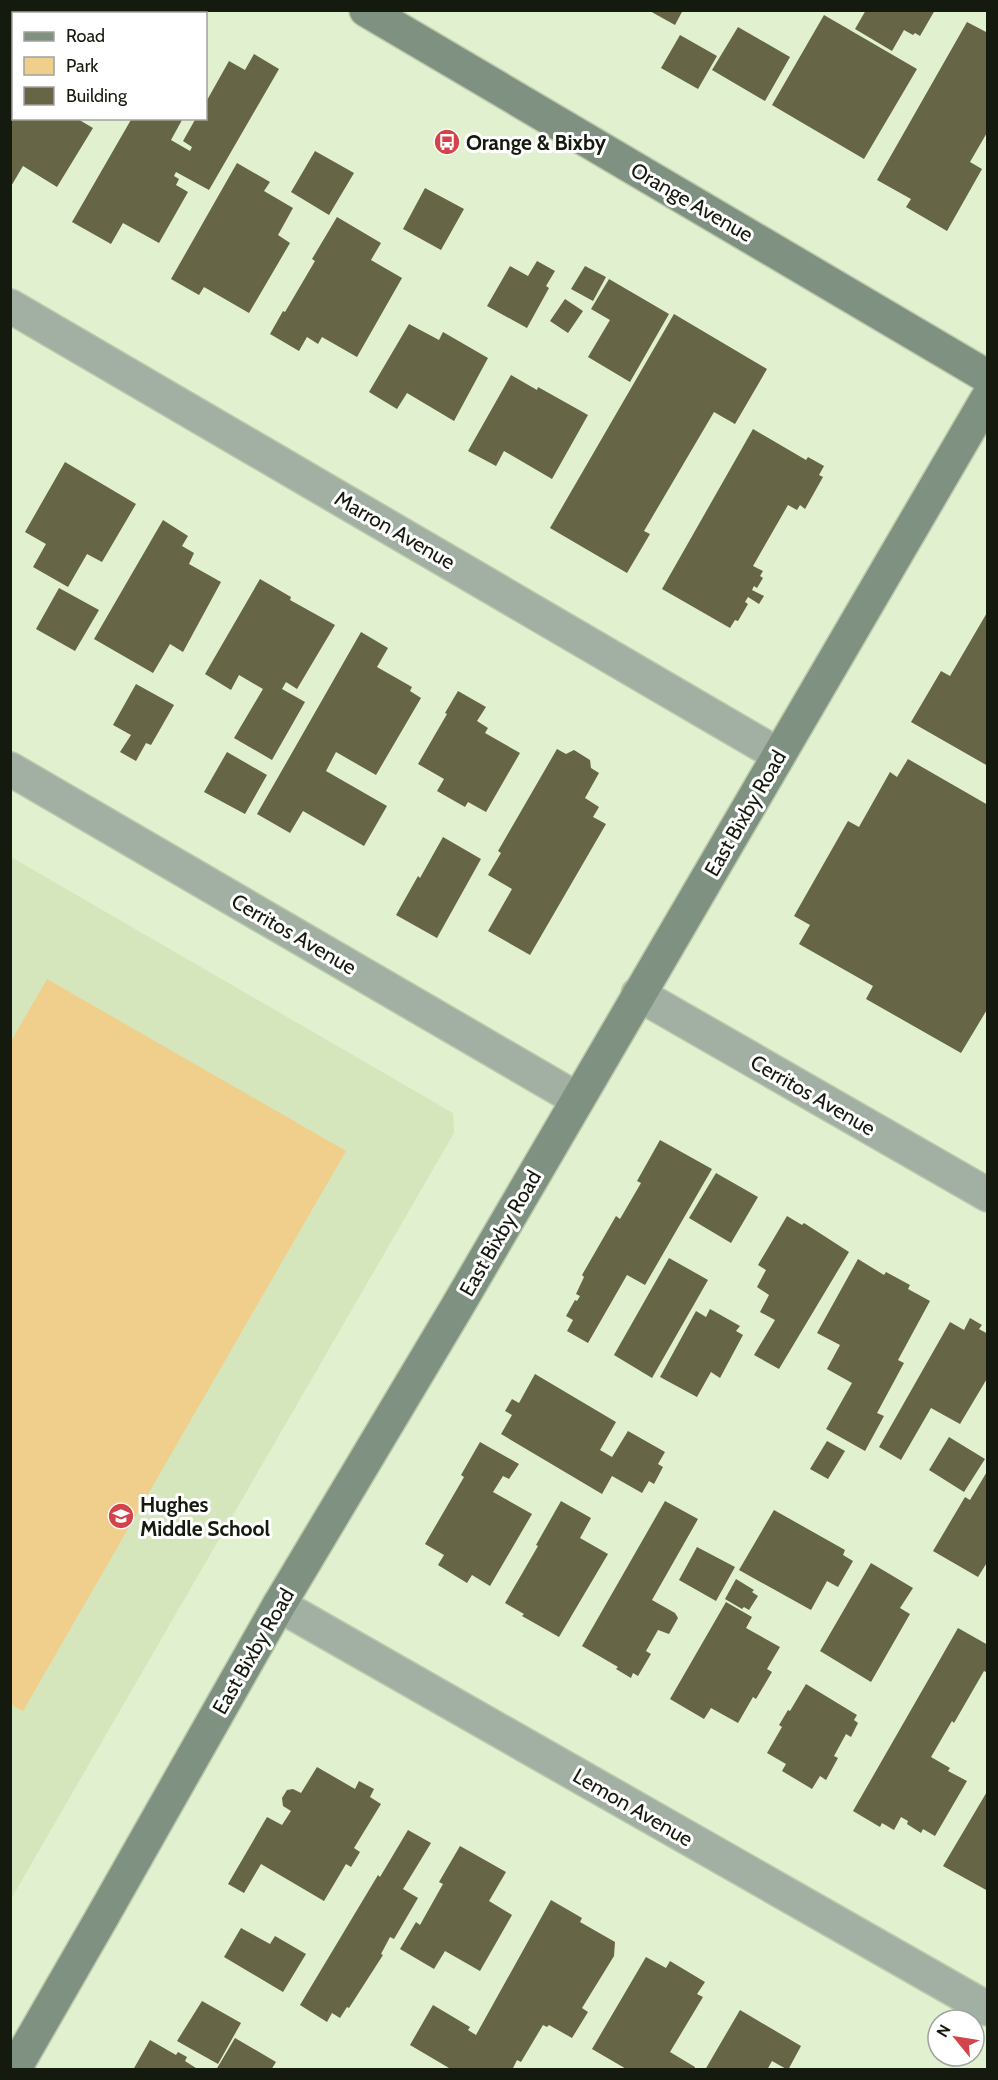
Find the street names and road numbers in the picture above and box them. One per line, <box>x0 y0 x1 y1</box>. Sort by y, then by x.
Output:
street label: Orange Avenue <box>626 157 758 247</box>
street label: Marron Avenue <box>330 486 460 575</box>
street label: East Bixby Road <box>699 746 791 880</box>
street label: Cerritos Avenue <box>227 888 361 980</box>
street label: Cerritos Avenue <box>746 1049 880 1141</box>
street label: East Bixby Road <box>454 1166 546 1300</box>
street label: East Bixby Road <box>207 1584 299 1718</box>
street label: Lemon Avenue <box>569 1763 698 1851</box>

